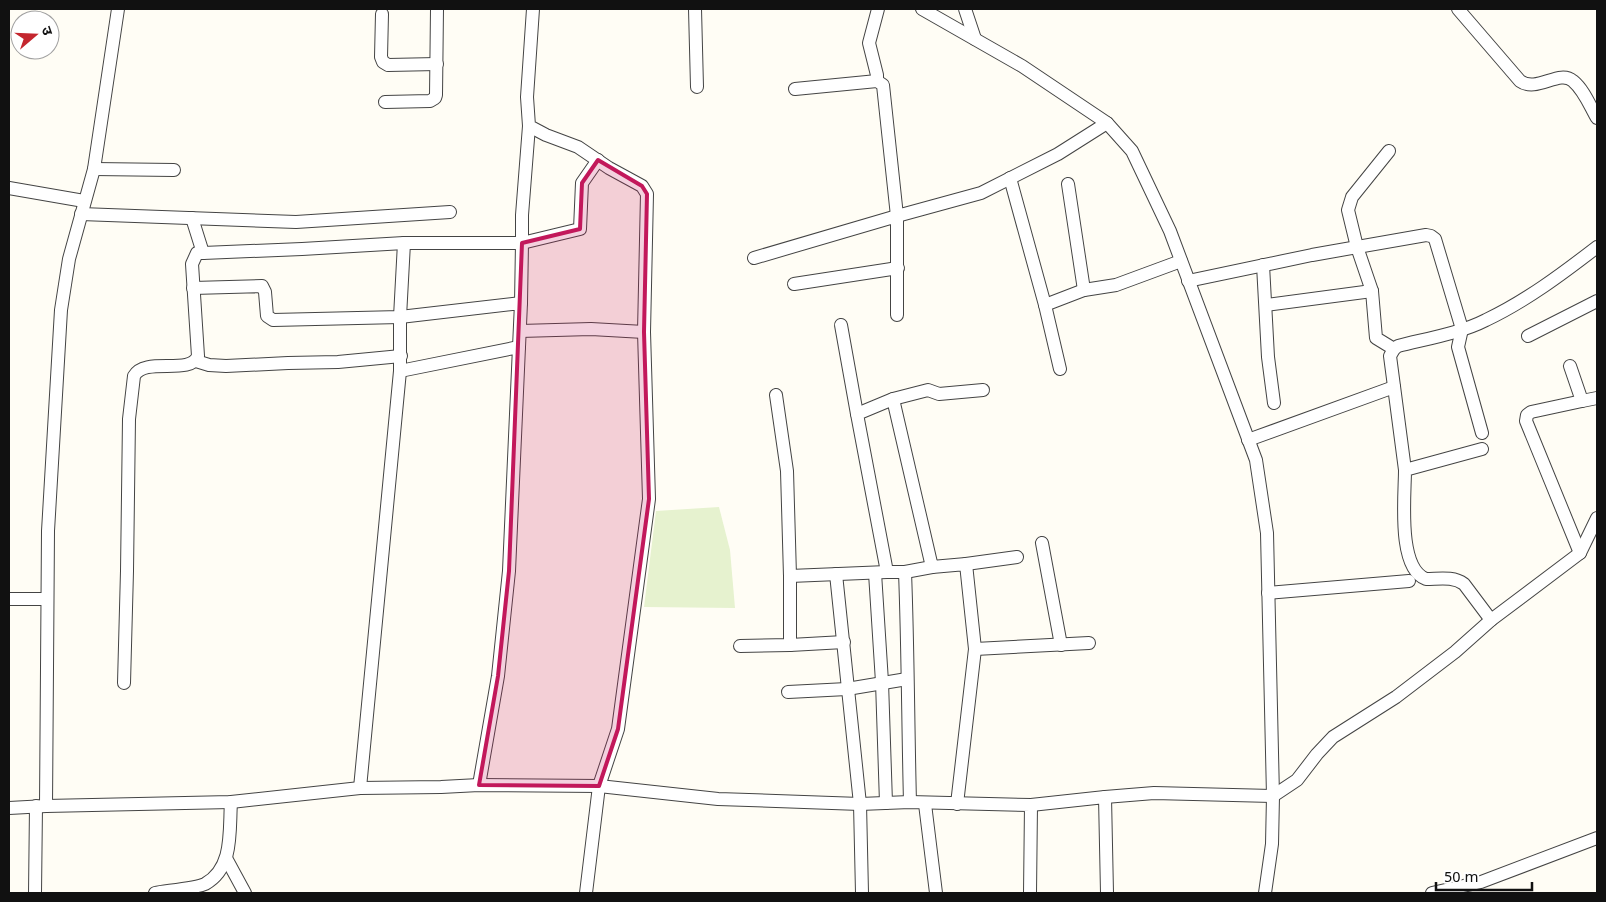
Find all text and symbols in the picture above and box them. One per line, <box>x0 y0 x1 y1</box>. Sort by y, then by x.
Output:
north arrow <box>10 10 60 60</box>
text: उ <box>36 24 56 39</box>
scale bar <box>1436 860 1532 892</box>
text: 50 m <box>1444 869 1478 888</box>

